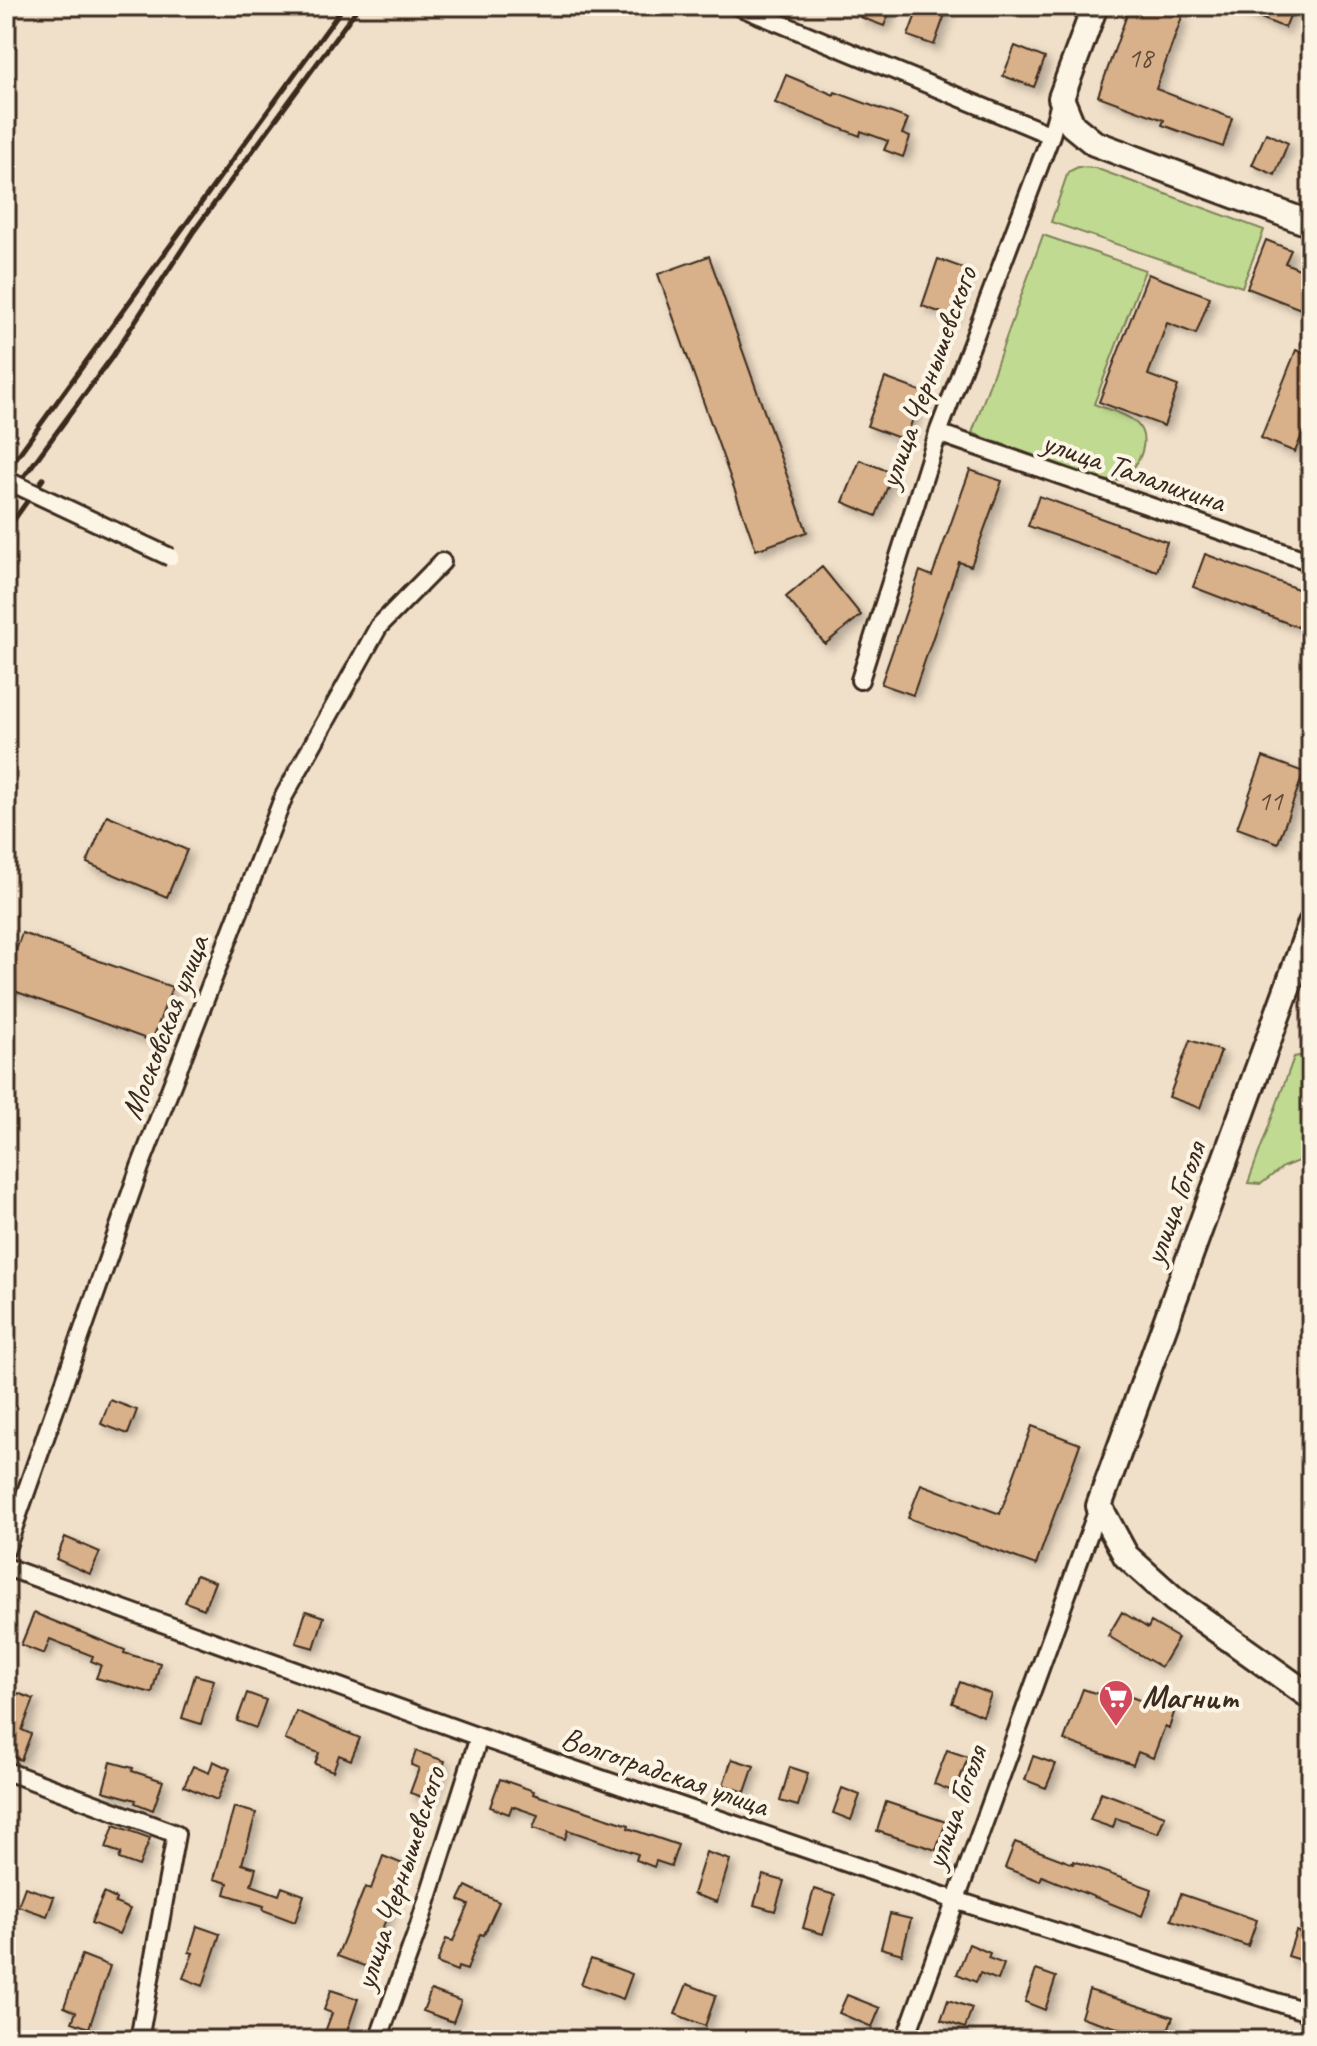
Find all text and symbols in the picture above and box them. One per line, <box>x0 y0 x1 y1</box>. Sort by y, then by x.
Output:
house number: 18 <box>1127 40 1155 75</box>
street label: улица Чернышевского <box>868 259 987 495</box>
street label: улица Талалихина <box>1035 420 1233 523</box>
house number: 11 <box>1257 783 1284 818</box>
street label: Московская улица <box>111 927 219 1125</box>
street label: улица Гоголя <box>1133 1134 1216 1272</box>
place label: Магнит <box>1142 1677 1239 1718</box>
supermarket icon: Магнит <box>1097 1678 1135 1728</box>
street label: Волгоградская улица <box>556 1717 776 1827</box>
street label: улица Гоголя <box>914 1738 997 1876</box>
street label: улица Чернышевского <box>343 1760 455 1997</box>

